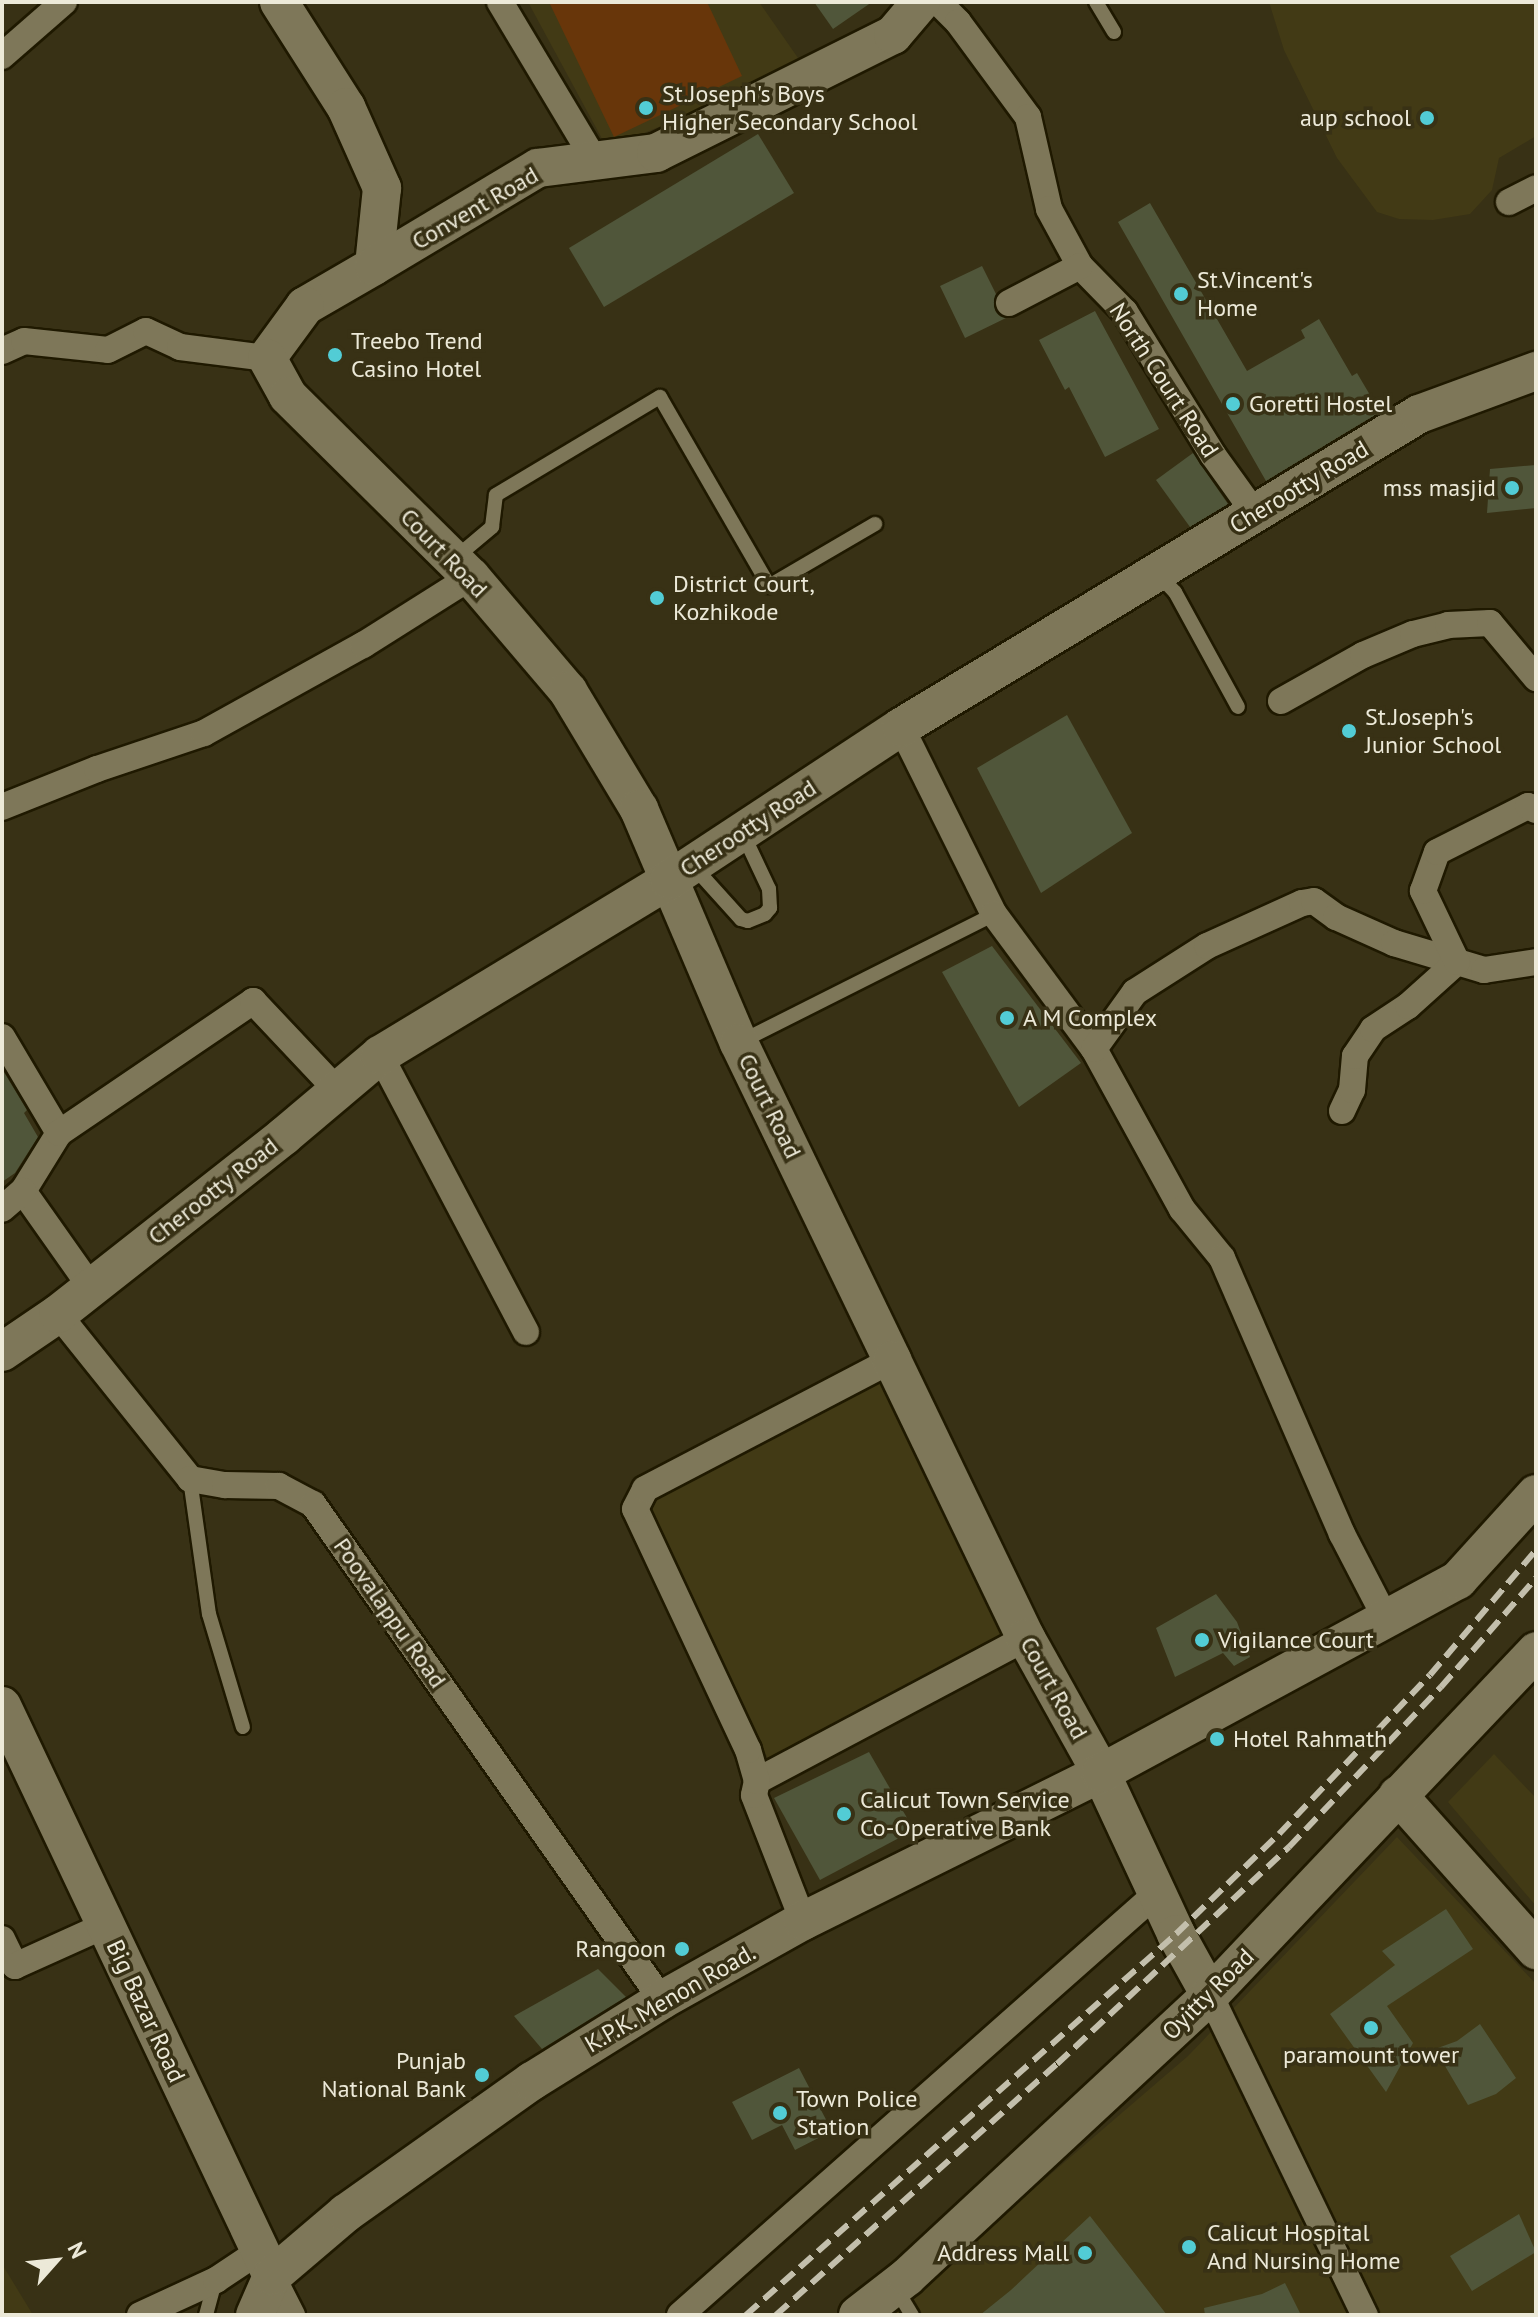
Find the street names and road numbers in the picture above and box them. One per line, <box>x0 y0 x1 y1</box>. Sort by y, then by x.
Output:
street label: Convent Road <box>407 160 543 256</box>
street label: North Court Road <box>1103 297 1225 463</box>
street label: Cherootty Road <box>1224 434 1374 540</box>
street label: Court Road <box>394 502 494 604</box>
street label: Cherootty Road <box>674 773 822 883</box>
street label: Court Road <box>732 1049 808 1163</box>
street label: Cherootty Road <box>142 1131 284 1251</box>
street label: Poovalappu Road <box>328 1532 452 1694</box>
street label: Court Road <box>1014 1632 1094 1744</box>
street label: Big Bazar Road <box>100 1935 192 2087</box>
street label: K.P.K. Menon Road. <box>579 1937 761 2059</box>
street label: Oyitty Road <box>1156 1942 1260 2046</box>

